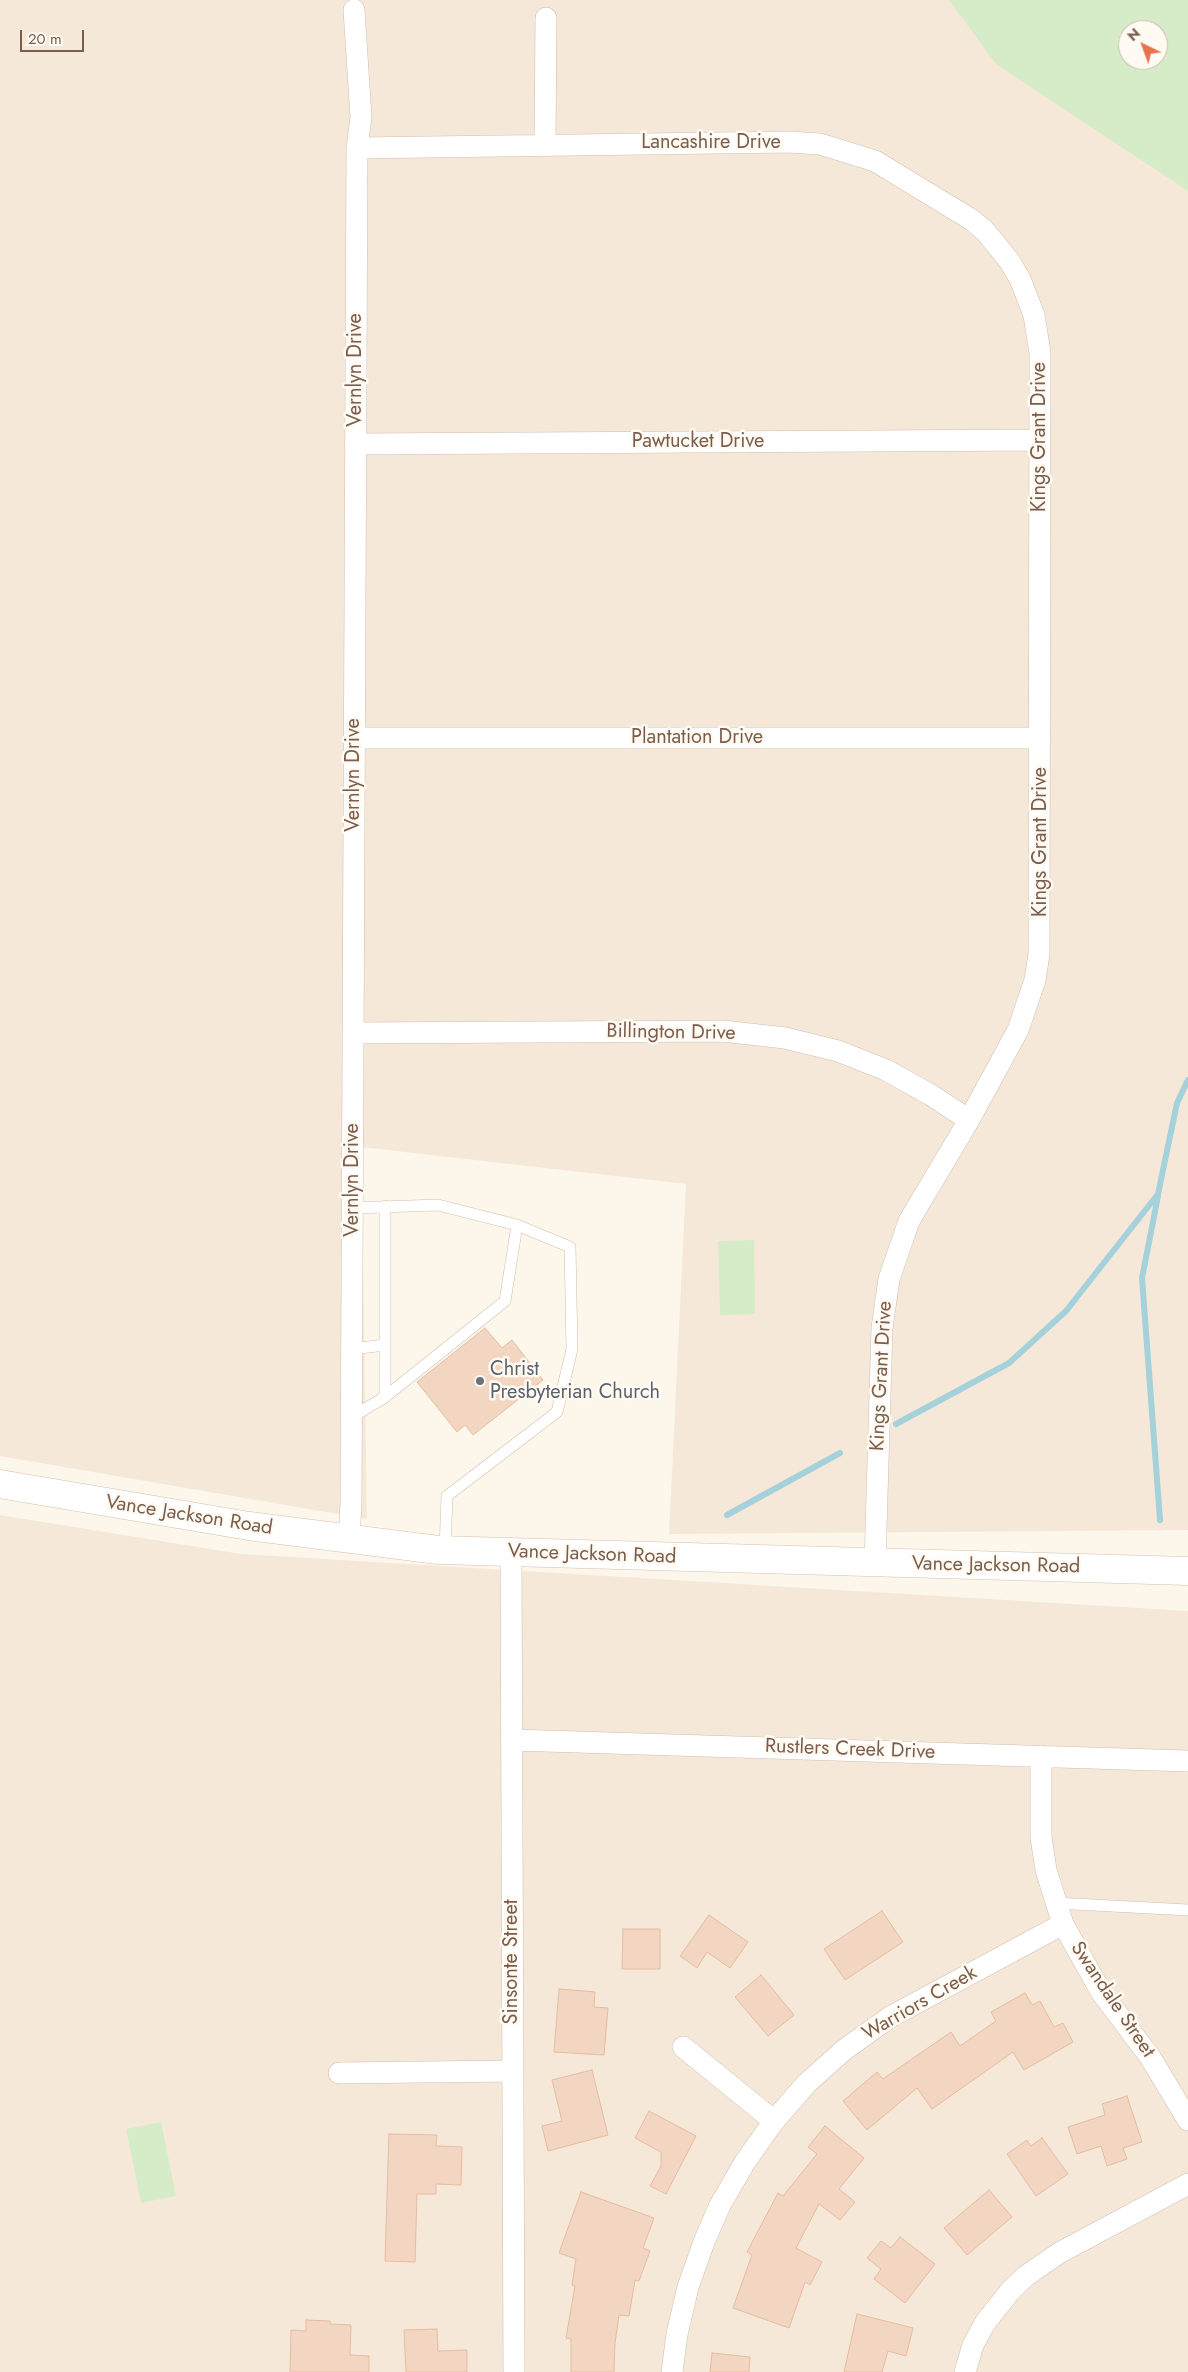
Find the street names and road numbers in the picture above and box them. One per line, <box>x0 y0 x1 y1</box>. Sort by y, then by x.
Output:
street label: Lancashire Drive <box>641 131 781 155</box>
street label: Vernlyn Drive <box>344 313 368 427</box>
street label: Kings Grant Drive <box>1028 362 1052 512</box>
street label: Pawtucket Drive <box>632 430 764 454</box>
street label: Vernlyn Drive <box>342 718 366 832</box>
street label: Plantation Drive <box>631 726 763 750</box>
street label: Kings Grant Drive <box>1029 767 1053 917</box>
street label: Billington Drive <box>606 1020 736 1046</box>
street label: Vernlyn Drive <box>341 1123 365 1237</box>
street label: Kings Grant Drive <box>866 1300 898 1452</box>
street label: Vance Jackson Road <box>104 1491 274 1541</box>
street label: Vance Jackson Road <box>507 1540 677 1570</box>
street label: Vance Jackson Road <box>912 1553 1080 1579</box>
street label: Rustlers Creek Drive <box>764 1735 936 1765</box>
street label: Sinsonte Street <box>500 1900 524 2024</box>
street label: Swandale Street <box>1064 1938 1160 2062</box>
street label: Warriors Creek <box>859 1962 981 2046</box>

